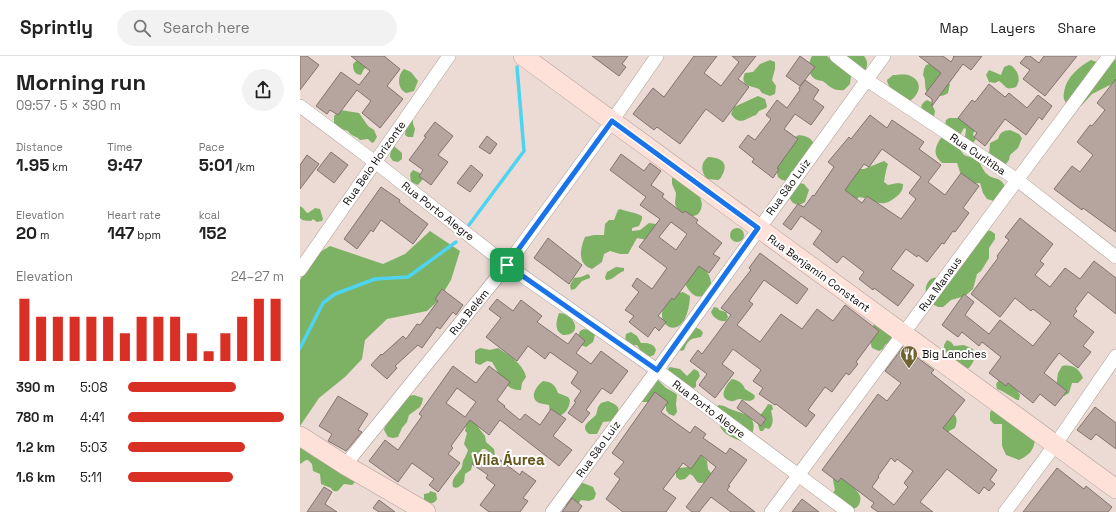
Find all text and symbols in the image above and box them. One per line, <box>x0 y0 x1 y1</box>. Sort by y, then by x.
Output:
search box <box>117 10 397 46</box>
text: Sprintly <box>20 15 93 40</box>
icon: search <box>131 17 153 39</box>
text: Search here <box>163 18 250 37</box>
text: Map <box>939 19 969 37</box>
text: Layers <box>991 19 1035 37</box>
text: Share <box>1057 19 1096 37</box>
text: Morning run <box>16 68 146 96</box>
button: share <box>242 69 284 111</box>
text: 09:57 · 5 × 390 m <box>16 97 121 114</box>
street label: Rua Belo Horizonte <box>340 118 408 208</box>
street label: Rua Curitiba <box>947 130 1009 178</box>
text: Distance <box>16 140 63 154</box>
text: Time <box>107 140 132 154</box>
text: Pace <box>199 140 224 154</box>
text: 1.95 <box>16 154 49 176</box>
text: 9:47 <box>107 154 142 176</box>
text: 5:01 <box>199 154 233 176</box>
street label: Rua São Luiz <box>763 156 813 218</box>
text: km <box>49 160 68 174</box>
text: /km <box>233 160 255 174</box>
street label: Rua Porto Alegre <box>399 178 477 244</box>
text: Elevation <box>16 208 64 222</box>
text: Heart rate <box>107 208 161 222</box>
text: kcal <box>199 208 220 222</box>
text: 20 <box>16 222 37 244</box>
text: 147 <box>107 222 135 244</box>
text: 152 <box>199 222 227 244</box>
text: m <box>37 228 49 242</box>
text: bpm <box>135 228 161 242</box>
street label: Rua Benjamin Constant <box>765 231 873 315</box>
pin <box>490 248 524 282</box>
icon: arrive <box>496 254 518 276</box>
street label: Rua Manaus <box>915 254 965 314</box>
text: Elevation <box>16 268 73 285</box>
text: 24–27 m <box>231 268 284 285</box>
street label: Rua Belém <box>446 286 492 338</box>
restaurant icon: Big Lanches <box>899 344 919 369</box>
place label: Big Lanches <box>922 347 987 361</box>
street label: Rua Porto Alegre <box>670 377 748 441</box>
text: 390 m <box>16 379 55 396</box>
text: 5:08 <box>80 379 108 396</box>
text: 780 m <box>16 409 54 426</box>
text: 4:41 <box>80 409 105 426</box>
street label: Rua São Luiz <box>573 418 623 480</box>
text: 1.2 km <box>16 439 55 456</box>
text: 5:03 <box>80 439 107 456</box>
district label: Vila Áurea <box>473 450 545 469</box>
text: 1.6 km <box>16 469 55 486</box>
text: 5:11 <box>80 469 102 486</box>

